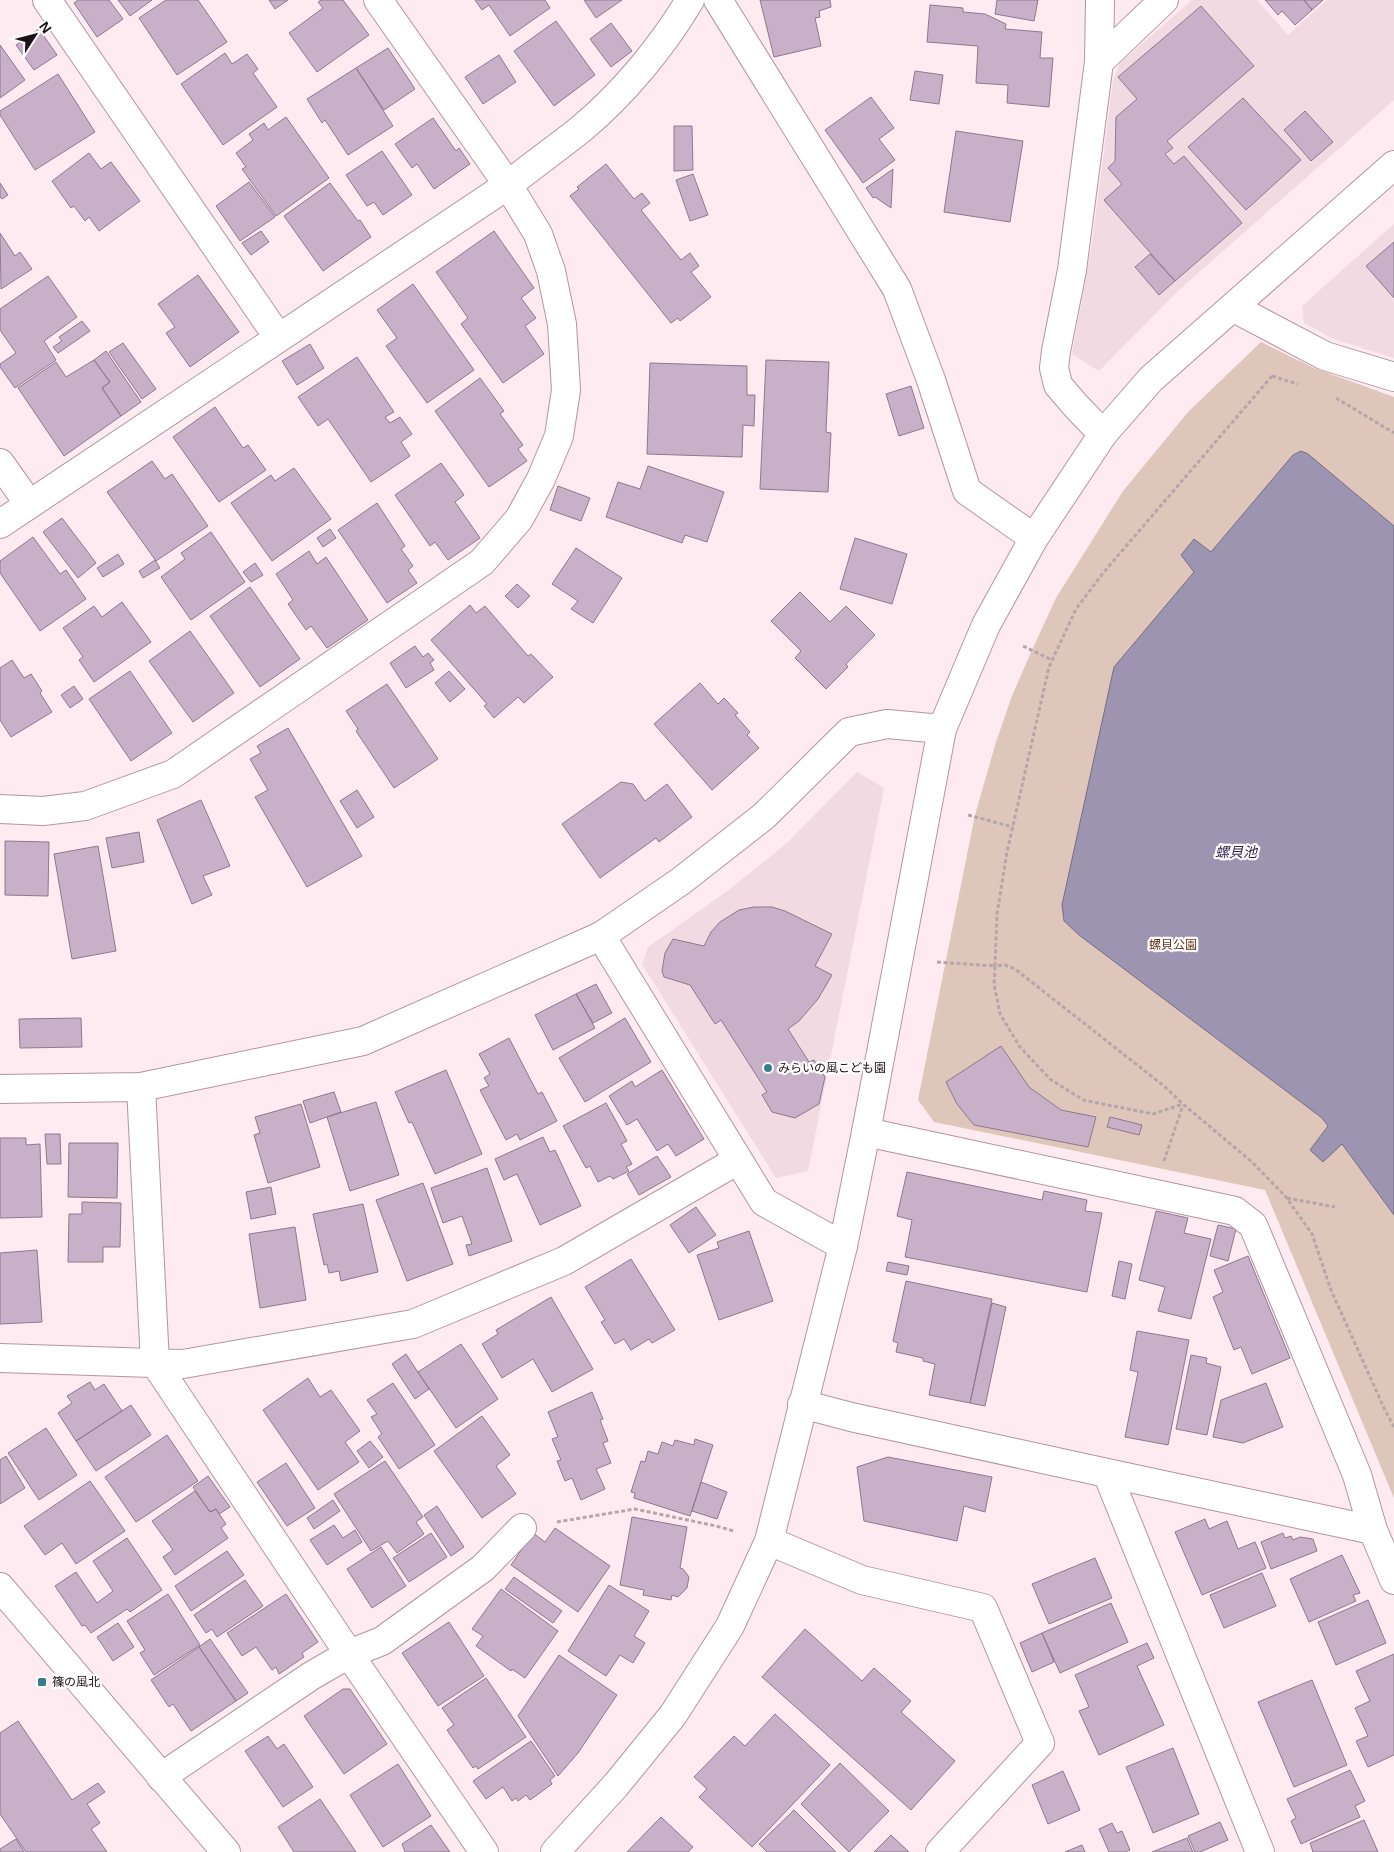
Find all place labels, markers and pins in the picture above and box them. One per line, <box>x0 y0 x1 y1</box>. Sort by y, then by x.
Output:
place label: みらいの風こども園 <box>778 1061 886 1075</box>
marker: みらいの風こども園 <box>762 1062 774 1074</box>
place label: 篠の風北 <box>52 1675 100 1689</box>
marker: 篠の風北 <box>36 1676 48 1688</box>

